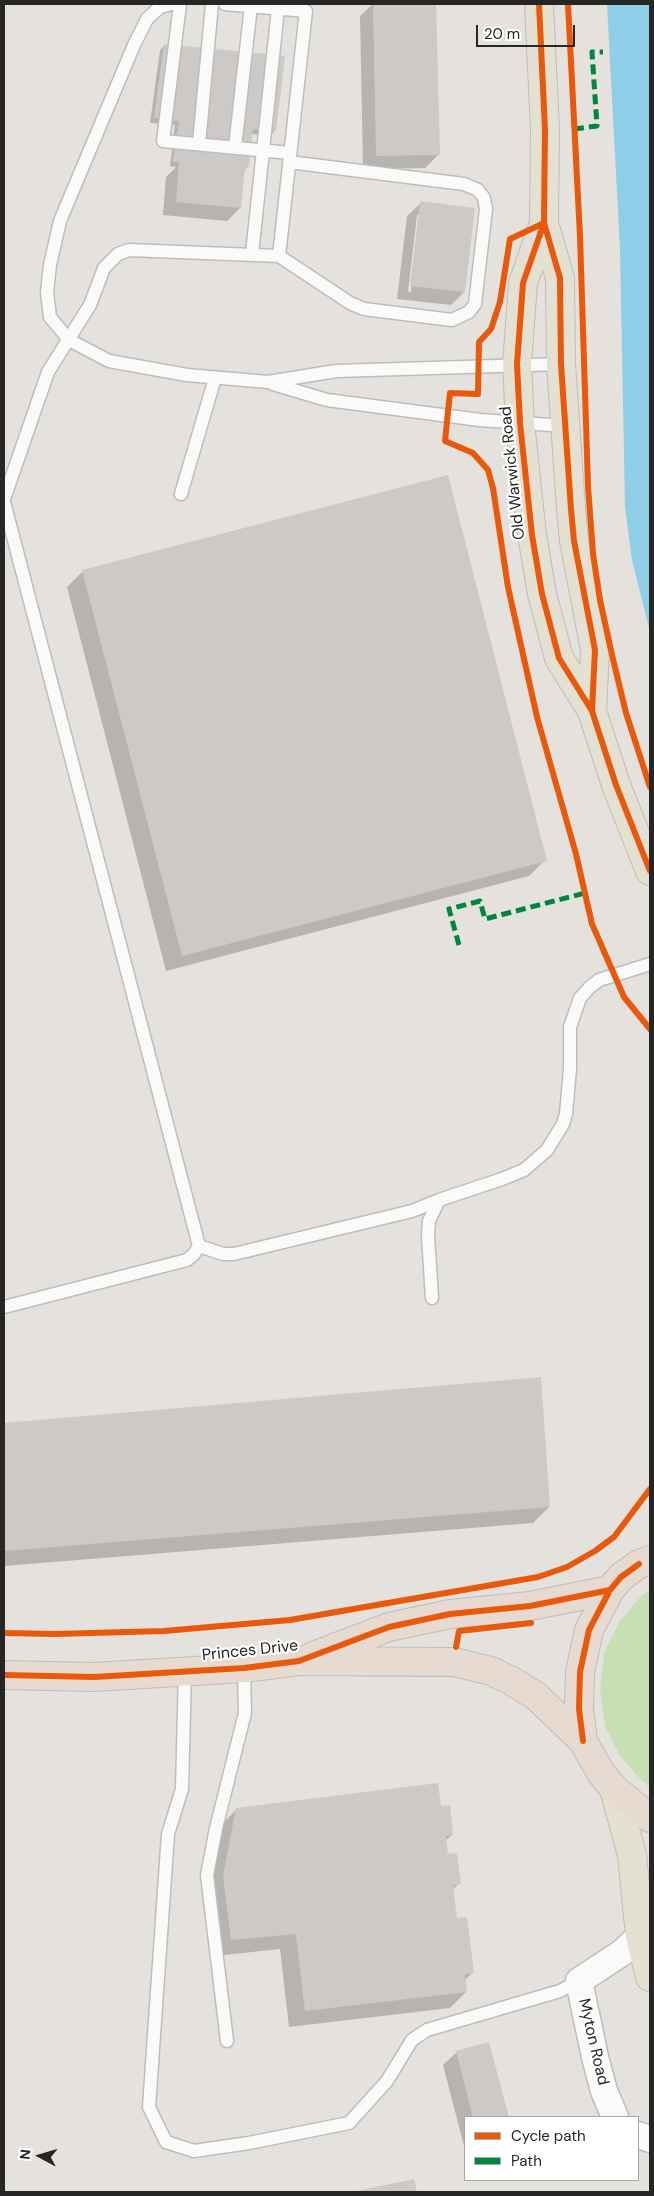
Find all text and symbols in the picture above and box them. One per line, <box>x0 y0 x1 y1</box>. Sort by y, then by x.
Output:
scale bar <box>479 15 578 47</box>
text: 20 m <box>484 24 520 44</box>
street label: Old Warwick Road <box>496 405 530 541</box>
street label: Princes Drive <box>201 1636 299 1666</box>
street label: Myton Road <box>574 1997 612 2087</box>
legend <box>464 2116 639 2181</box>
text: Cycle path <box>511 2126 586 2146</box>
north arrow <box>15 2131 65 2181</box>
text: N <box>16 2148 35 2160</box>
text: Path <box>511 2151 542 2171</box>

